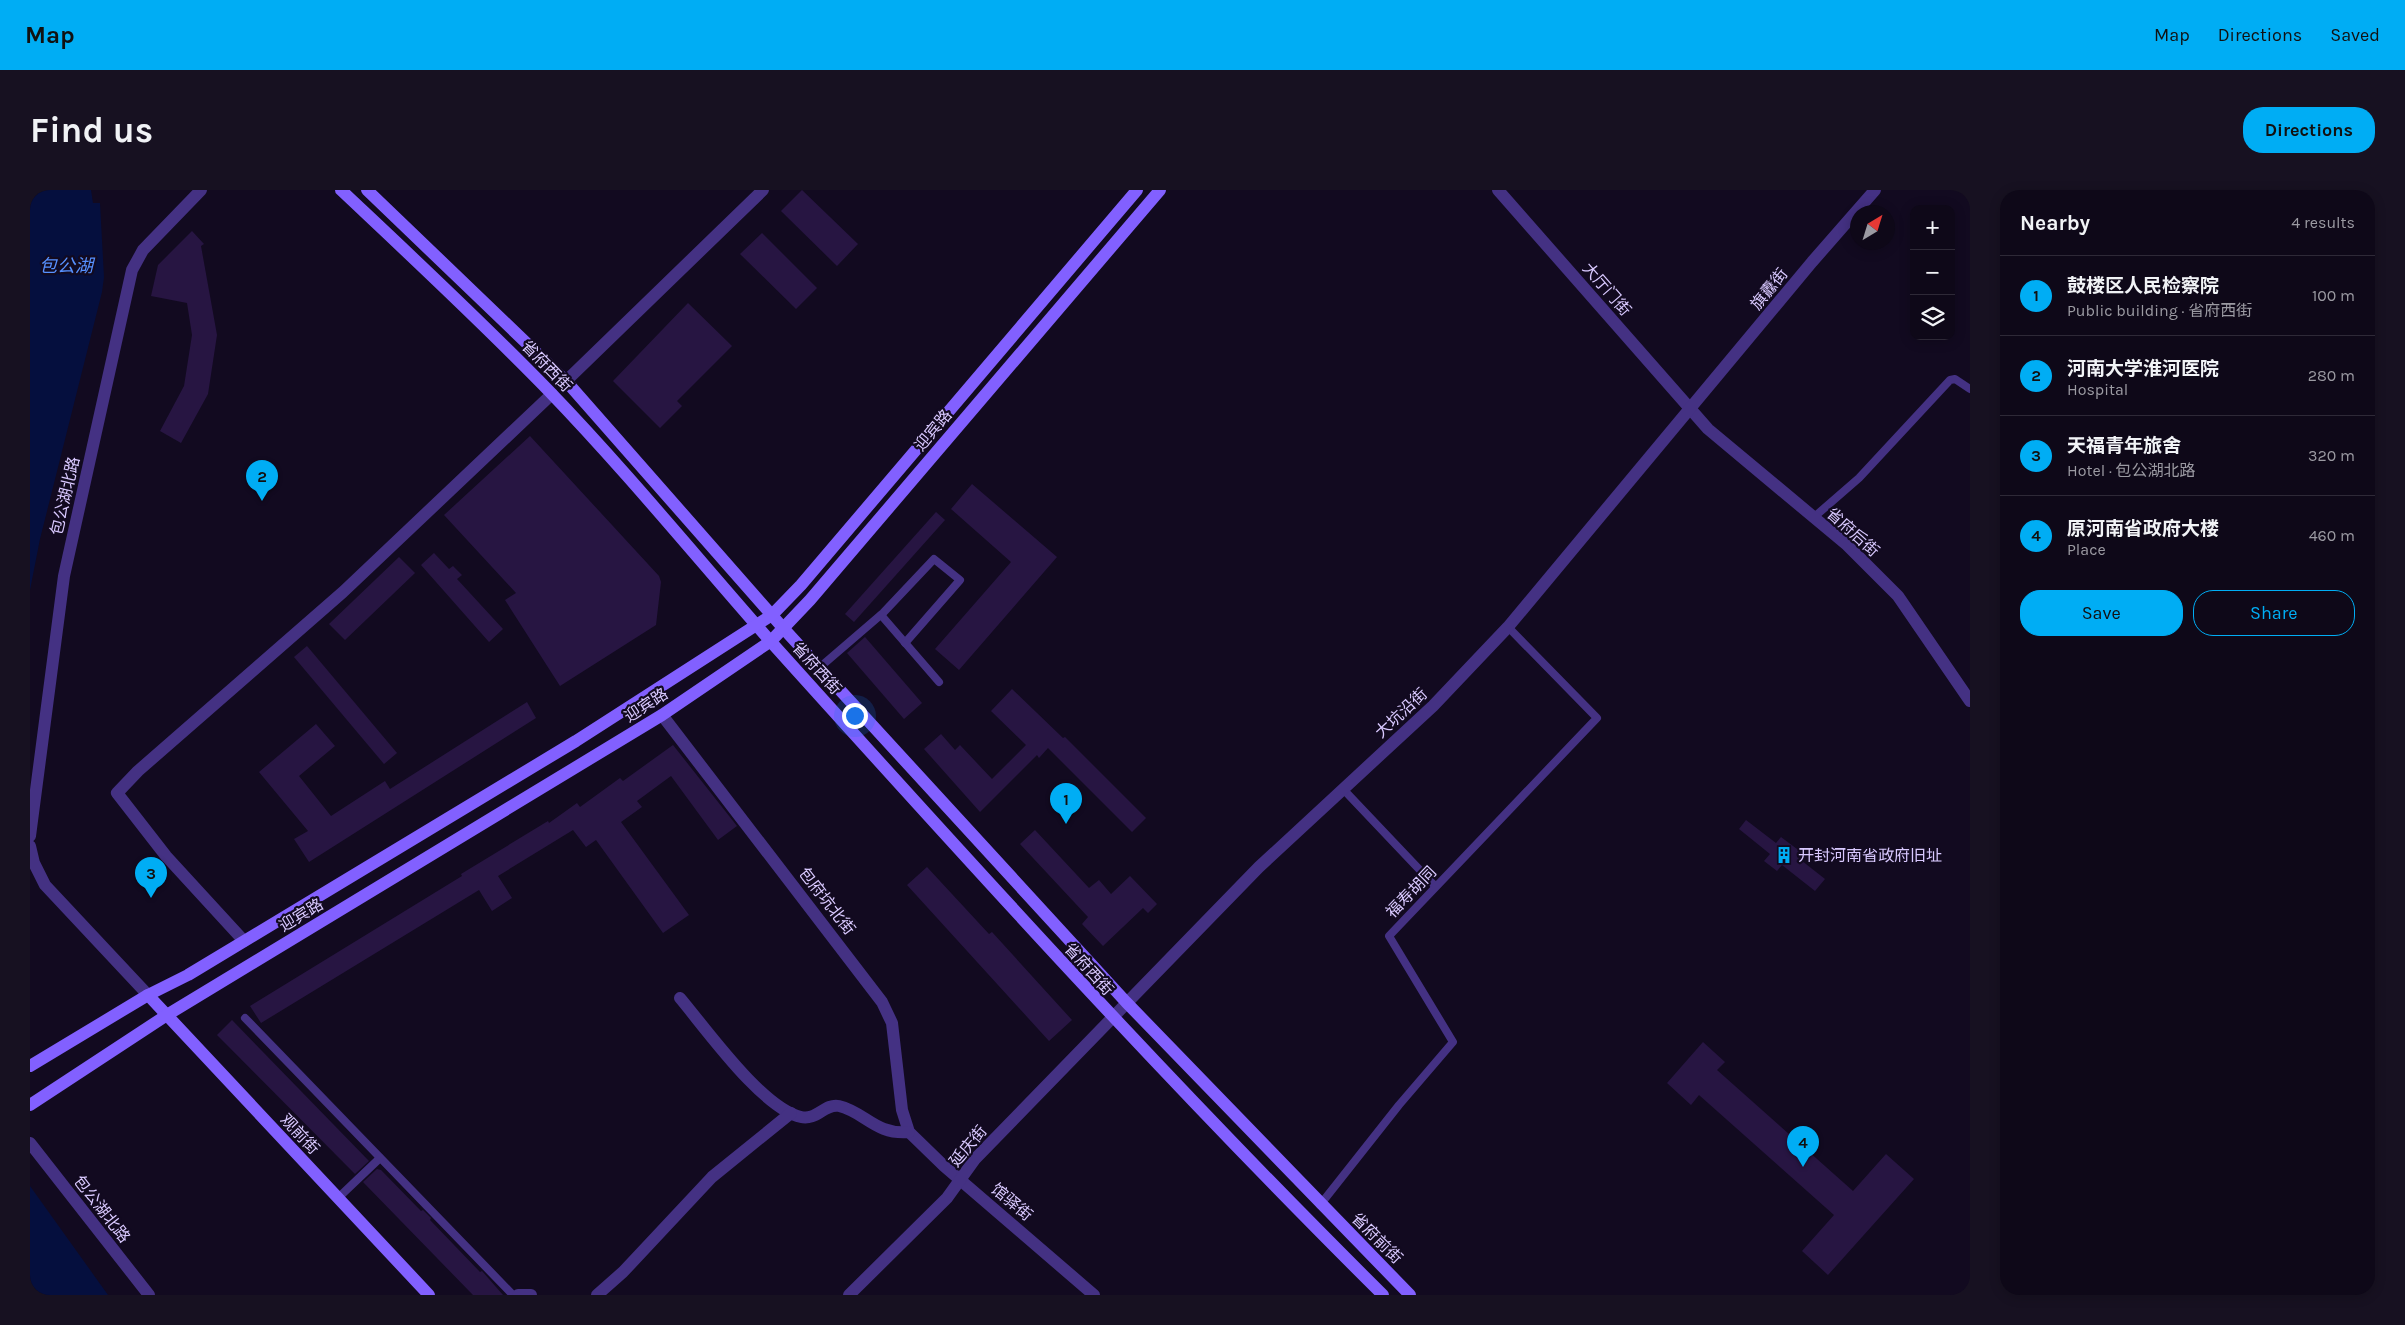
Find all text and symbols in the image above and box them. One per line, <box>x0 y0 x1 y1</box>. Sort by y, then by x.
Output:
text: Map <box>25 21 75 49</box>
text: Map <box>2154 24 2190 46</box>
text: Directions <box>2218 24 2302 46</box>
text: Saved <box>2330 24 2380 46</box>
button: Directions <box>2243 107 2375 153</box>
text: Find us <box>30 110 153 151</box>
north arrow <box>1850 205 1895 250</box>
map controls <box>1910 205 1955 340</box>
button: + <box>1910 205 1955 250</box>
text: Nearby <box>2020 211 2090 235</box>
text: 4 results <box>2291 213 2355 232</box>
button: − <box>1910 250 1955 295</box>
water label: 包公湖 <box>39 255 96 277</box>
street label: 大厅门街 <box>1579 259 1635 319</box>
street label: 旗纛街 <box>1747 264 1791 314</box>
text: 鼓楼区人民检察院 <box>2067 275 2219 297</box>
text: 1 <box>2033 286 2039 305</box>
text: 100 m <box>2312 286 2355 305</box>
button: layers <box>1910 295 1955 340</box>
text: Public building · 省府西街 <box>2067 301 2252 320</box>
street label: 省府西街 <box>518 336 576 396</box>
text: 河南大学淮河医院 <box>2067 358 2219 380</box>
text: 2 <box>2031 366 2041 385</box>
text: 280 m <box>2308 366 2355 385</box>
text: Hospital <box>2067 380 2128 399</box>
street label: 迎宾路 <box>910 406 956 454</box>
text: 天福青年旅舍 <box>2067 435 2181 457</box>
text: 3 <box>2031 446 2041 465</box>
text: 320 m <box>2308 446 2355 465</box>
street label: 包公湖北路 <box>47 455 83 537</box>
pin: 2 <box>246 460 278 501</box>
text: Hotel · 包公湖北路 <box>2067 461 2196 480</box>
street label: 省府后街 <box>1823 504 1883 560</box>
text: 原河南省政府大楼 <box>2067 518 2219 540</box>
text: 4 <box>2031 526 2041 545</box>
text: 460 m <box>2309 526 2355 545</box>
text: Place <box>2067 540 2106 559</box>
button: Save <box>2020 590 2183 636</box>
button: Share <box>2193 590 2355 636</box>
street label: 省府西街 <box>789 638 845 698</box>
street label: 迎宾路 <box>621 684 671 726</box>
street label: 大坑沿街 <box>1371 684 1431 742</box>
your location <box>842 703 868 729</box>
pin: 1 <box>1050 783 1082 824</box>
building icon: 开封河南省政府旧址 <box>1774 845 1794 865</box>
place label: 开封河南省政府旧址 <box>1798 846 1942 865</box>
pin: 3 <box>135 857 167 898</box>
street label: 福寿胡同 <box>1382 862 1440 922</box>
street label: 包府坑北街 <box>795 864 859 938</box>
street label: 迎宾路 <box>276 894 326 936</box>
street label: 省府西街 <box>1061 939 1117 999</box>
street label: 观前街 <box>277 1110 323 1158</box>
street label: 延庆街 <box>945 1122 991 1170</box>
pin: 4 <box>1787 1126 1819 1167</box>
street label: 包公湖北路 <box>70 1172 134 1246</box>
street label: 馆驿街 <box>988 1179 1036 1225</box>
street label: 省府前街 <box>1348 1209 1406 1267</box>

